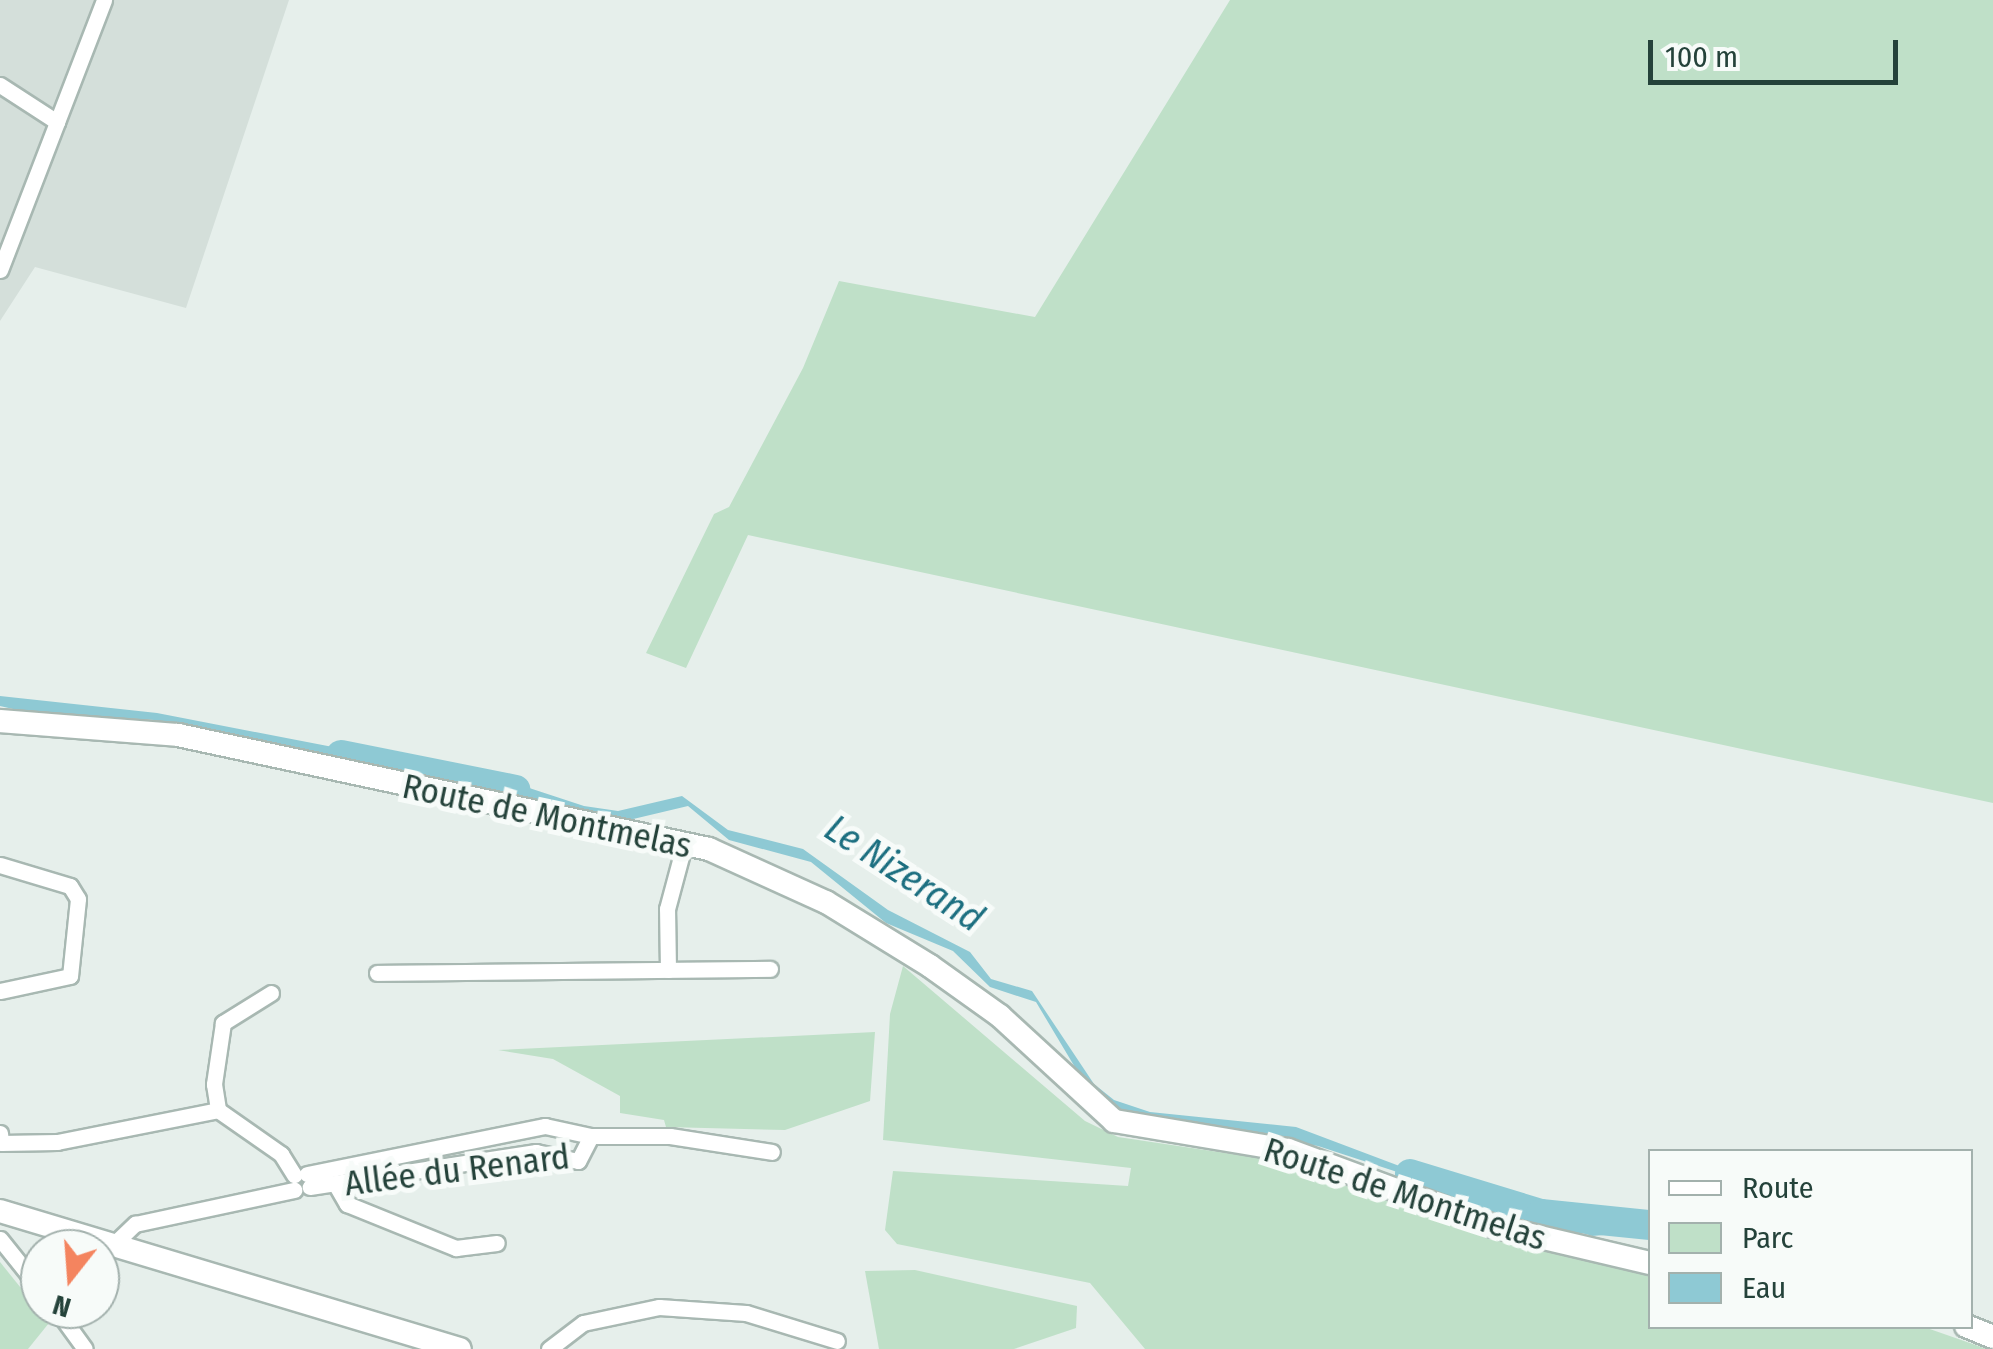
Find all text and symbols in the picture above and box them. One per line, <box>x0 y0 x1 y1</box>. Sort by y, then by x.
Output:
scale bar <box>1653 20 1903 82</box>
text: 100 m <box>1665 39 1738 75</box>
street label: Route de Montmelas <box>399 765 695 867</box>
water label: Le Nizerand <box>816 806 992 942</box>
street label: Route de Montmelas <box>1259 1129 1551 1259</box>
street label: Allée du Renard <box>342 1135 572 1205</box>
legend <box>1648 1149 1973 1329</box>
text: Route <box>1742 1170 1814 1206</box>
text: Parc <box>1742 1220 1793 1256</box>
north arrow <box>20 1229 120 1329</box>
text: Eau <box>1742 1270 1786 1306</box>
text: N <box>49 1288 75 1324</box>

